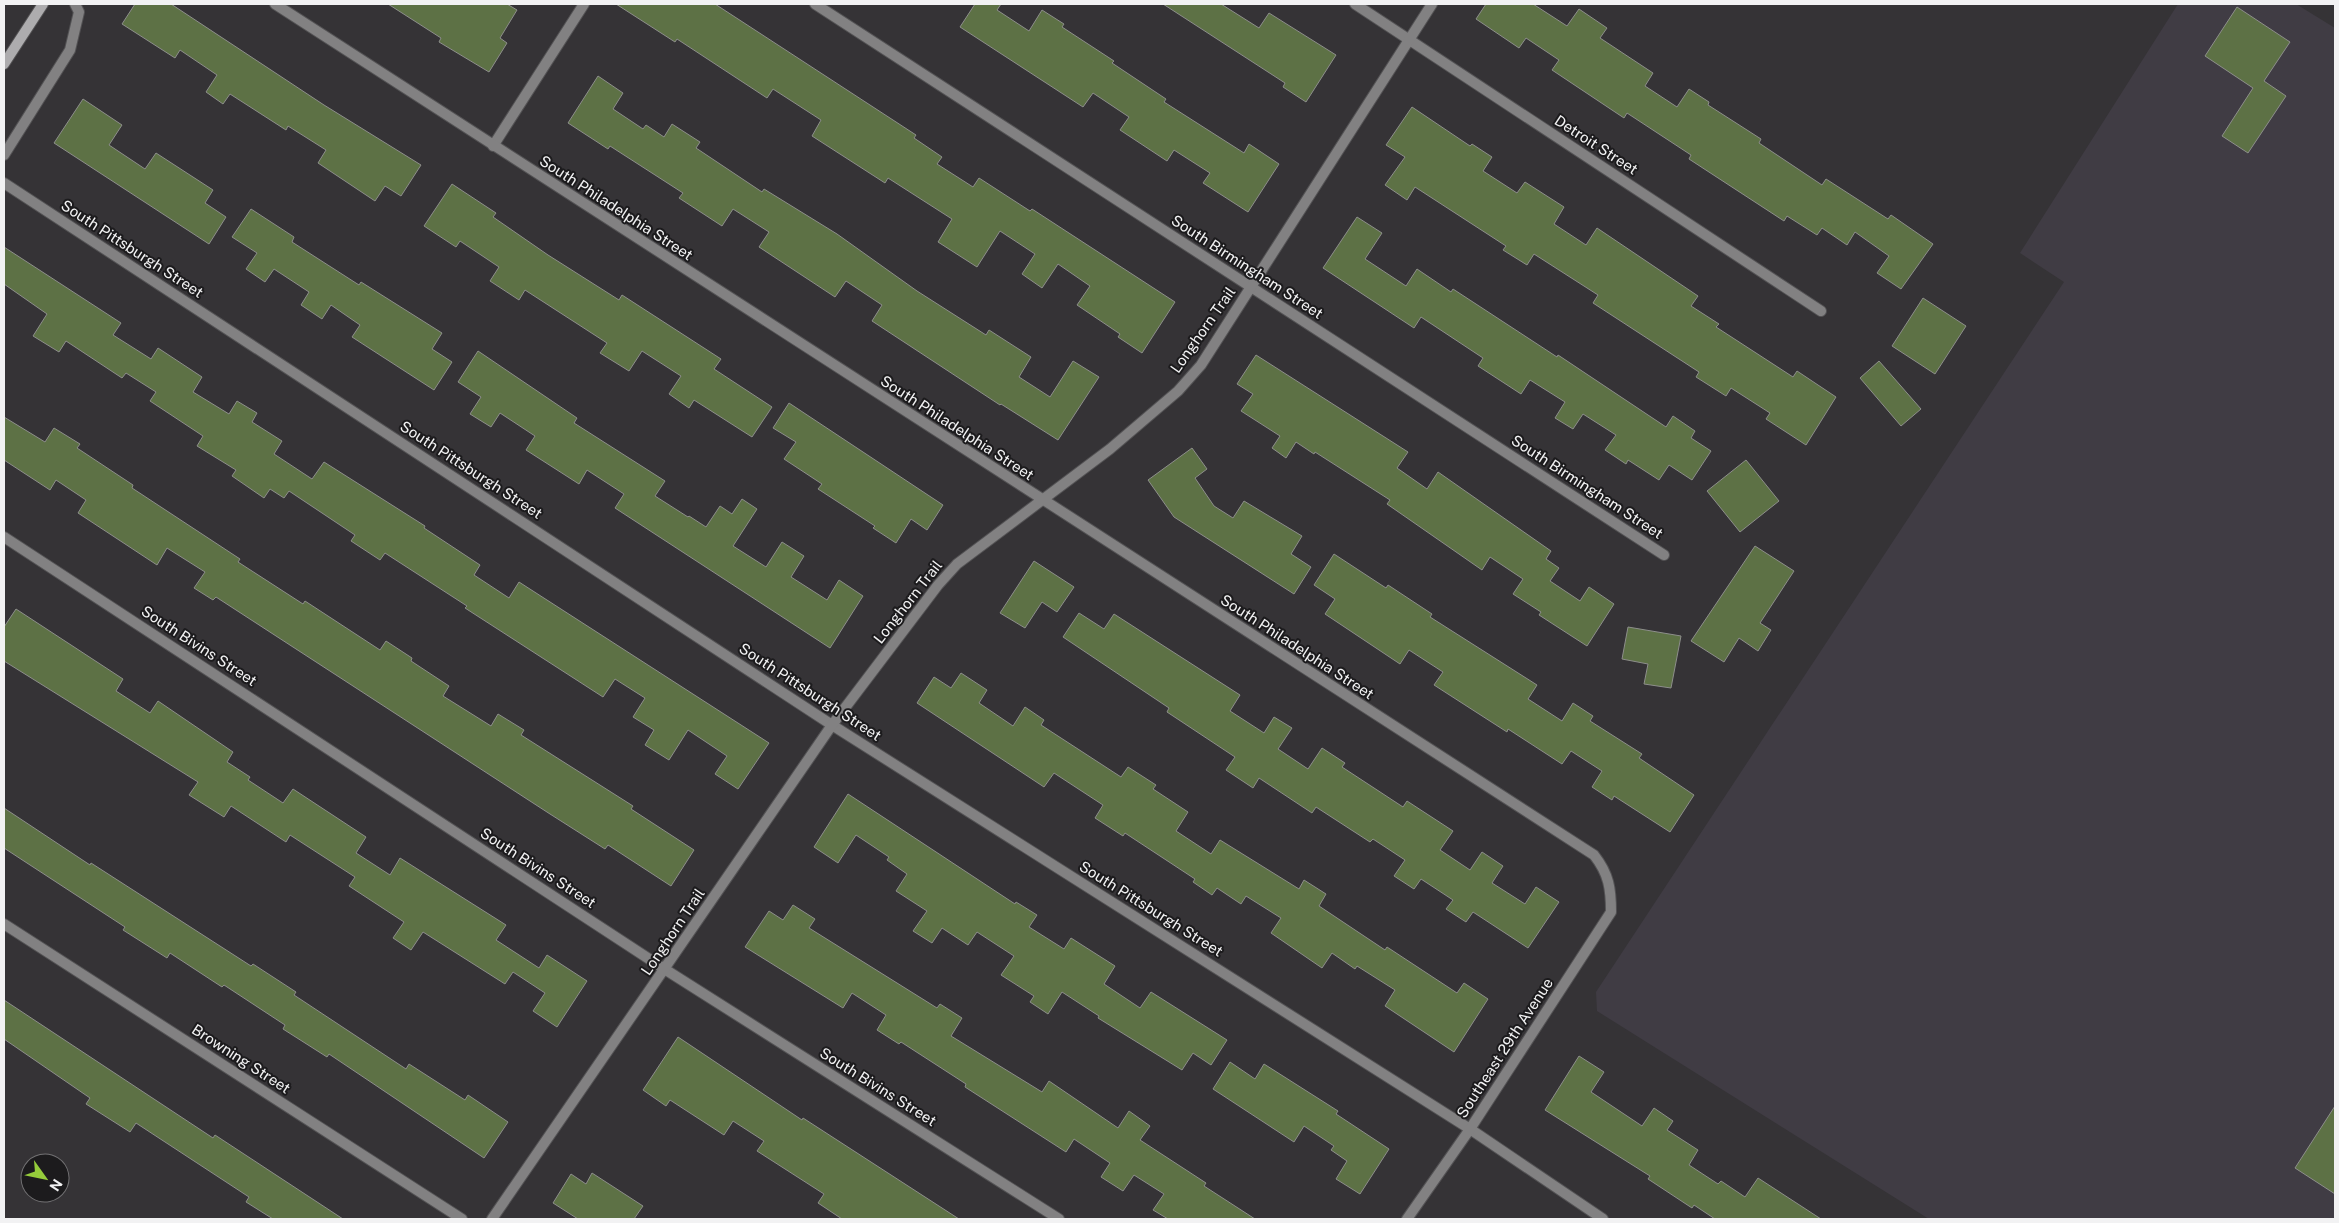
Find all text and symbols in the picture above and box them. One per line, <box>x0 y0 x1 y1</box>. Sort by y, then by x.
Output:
street label: Detroit Street <box>1552 111 1641 178</box>
street label: South Philadelphia Street <box>537 152 696 264</box>
street label: South Pittsburgh Street <box>58 196 207 301</box>
street label: South Birmingham Street <box>1168 211 1326 322</box>
street label: Longhorn Trail <box>1167 284 1238 376</box>
street label: South Philadelphia Street <box>878 372 1037 484</box>
street label: South Pittsburgh Street <box>397 417 546 522</box>
street label: South Birmingham Street <box>1508 431 1666 542</box>
street label: Longhorn Trail <box>870 557 945 647</box>
street label: South Philadelphia Street <box>1218 591 1377 703</box>
street label: South Bivins Street <box>138 602 260 689</box>
street label: South Pittsburgh Street <box>736 639 885 744</box>
street label: South Bivins Street <box>477 824 599 911</box>
street label: South Pittsburgh Street <box>1076 857 1226 960</box>
street label: Longhorn Trail <box>637 885 708 978</box>
street label: Southeast 29th Avenue <box>1453 975 1556 1121</box>
street label: Browning Street <box>189 1020 294 1097</box>
street label: South Bivins Street <box>817 1044 940 1129</box>
north arrow <box>20 1153 70 1203</box>
text: N <box>46 1176 66 1194</box>

